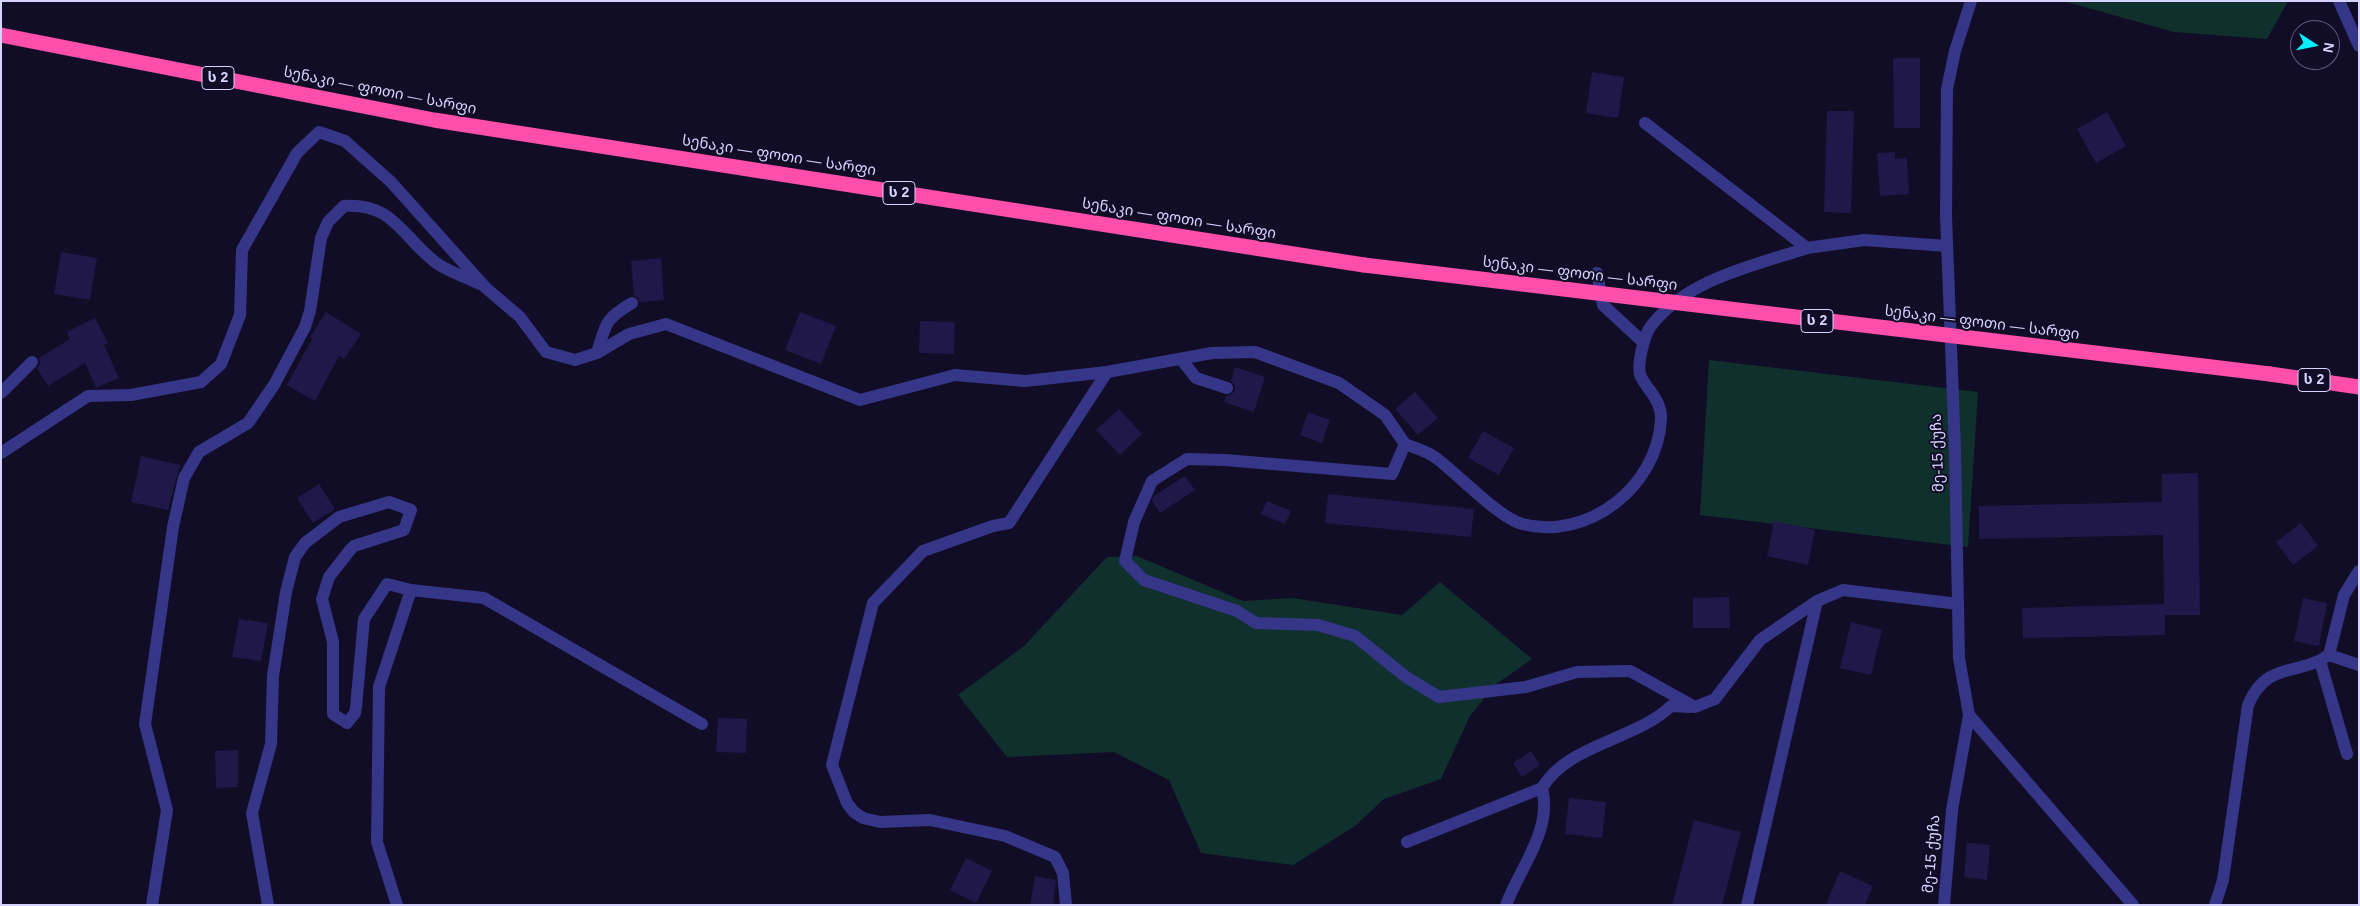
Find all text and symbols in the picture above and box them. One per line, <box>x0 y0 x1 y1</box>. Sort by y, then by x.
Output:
north arrow <box>2290 20 2340 70</box>
text: N <box>2320 41 2338 54</box>
street label: სენაკი — ფოთი — სარფი <box>282 63 478 119</box>
road number: ს 2 <box>202 66 234 90</box>
street label: სენაკი — ფოთი — სარფი <box>681 132 877 180</box>
road number: ს 2 <box>883 182 915 204</box>
street label: სენაკი — ფოთი — სარფი <box>1081 195 1277 243</box>
street label: სენაკი — ფოთი — სარფი <box>1482 253 1678 295</box>
street label: სენაკი — ფოთი — სარფი <box>1884 302 2080 344</box>
road number: ს 2 <box>1801 310 1833 332</box>
road number: ს 2 <box>2298 368 2330 392</box>
street label: მე-15 ქუჩა <box>1928 413 1948 493</box>
street label: მე-15 ქუჩა <box>1920 814 1944 894</box>

